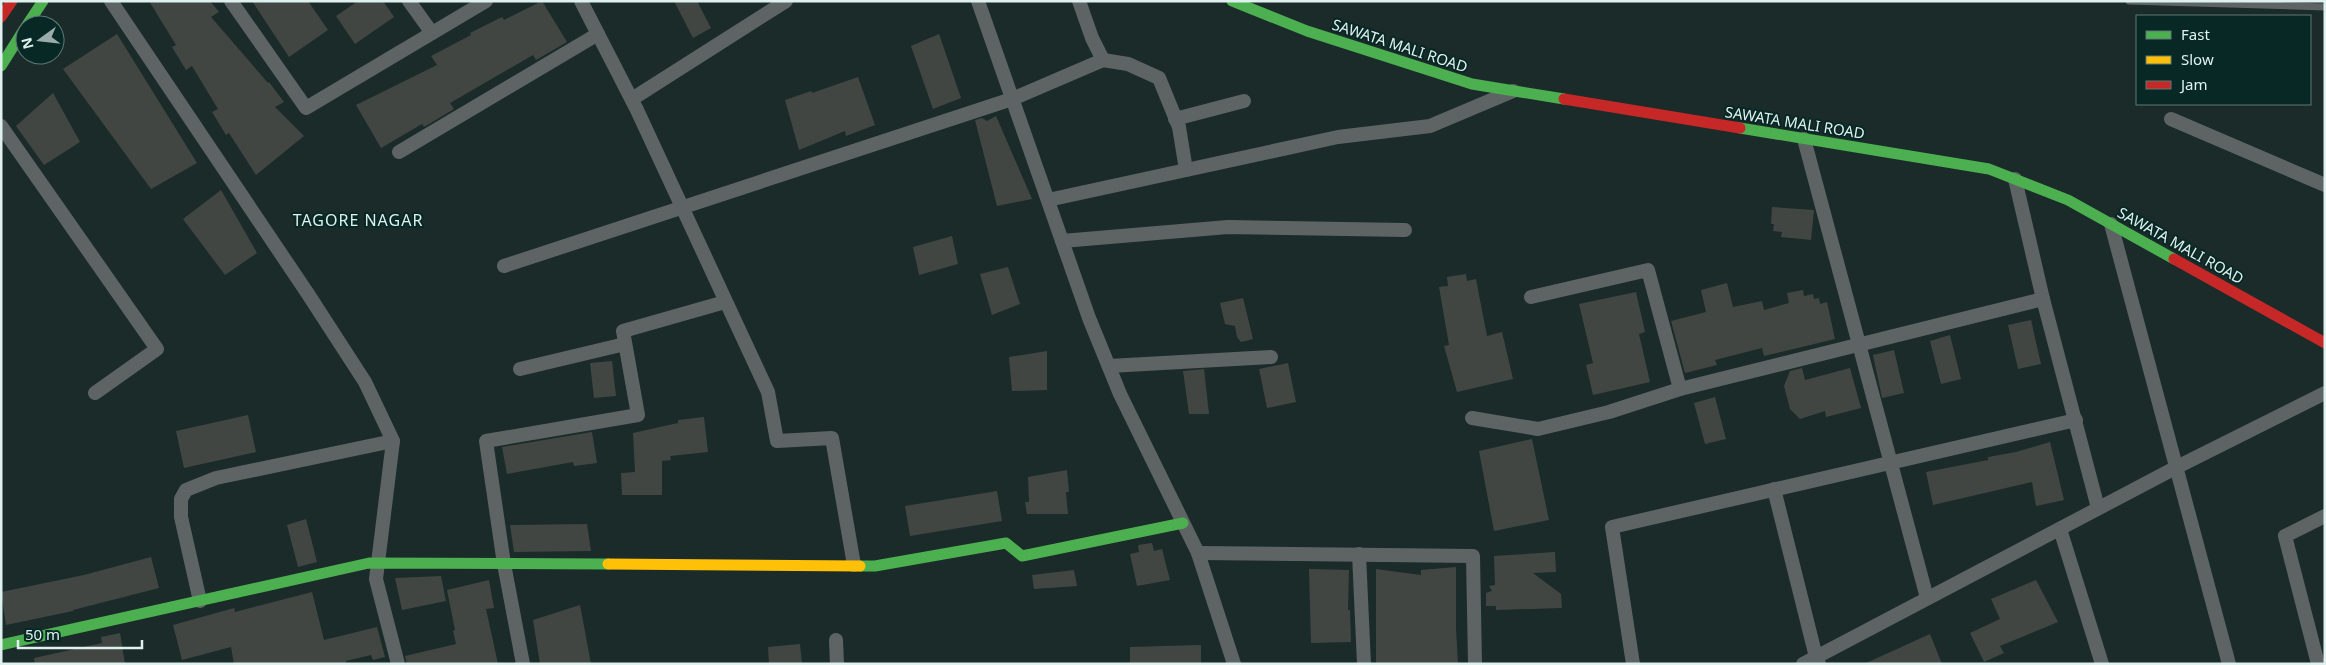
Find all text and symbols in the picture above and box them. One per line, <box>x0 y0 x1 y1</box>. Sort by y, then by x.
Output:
street label: SAWATA MALI ROAD <box>1330 14 1470 76</box>
north arrow <box>15 15 65 65</box>
legend <box>2136 15 2311 105</box>
text: Fast <box>2181 24 2210 44</box>
text: N <box>16 36 38 51</box>
text: Slow <box>2181 49 2214 69</box>
text: Jam <box>2179 74 2208 94</box>
street label: SAWATA MALI ROAD <box>1724 101 1866 143</box>
street label: SAWATA MALI ROAD <box>2114 202 2248 288</box>
district label: TAGORE NAGAR <box>293 209 423 231</box>
scale bar <box>18 618 141 650</box>
text: 50 m <box>25 624 60 644</box>

